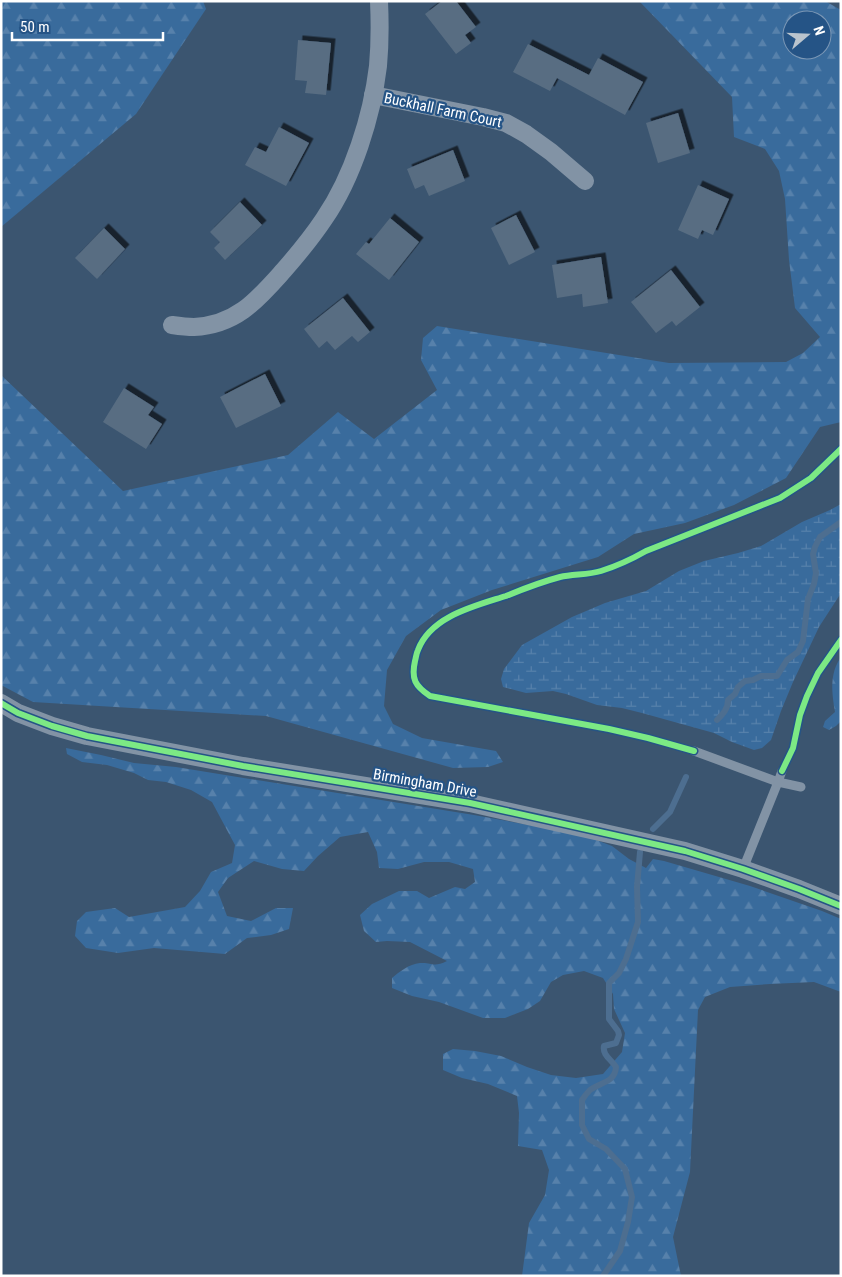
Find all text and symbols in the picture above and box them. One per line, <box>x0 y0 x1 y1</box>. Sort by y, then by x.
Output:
scale bar <box>12 10 164 42</box>
north arrow <box>782 10 832 60</box>
text: 50 m <box>20 18 50 36</box>
text: N <box>810 24 828 37</box>
street label: Buckhall Farm Court <box>382 89 504 131</box>
street label: Birmingham Drive <box>372 765 478 801</box>

